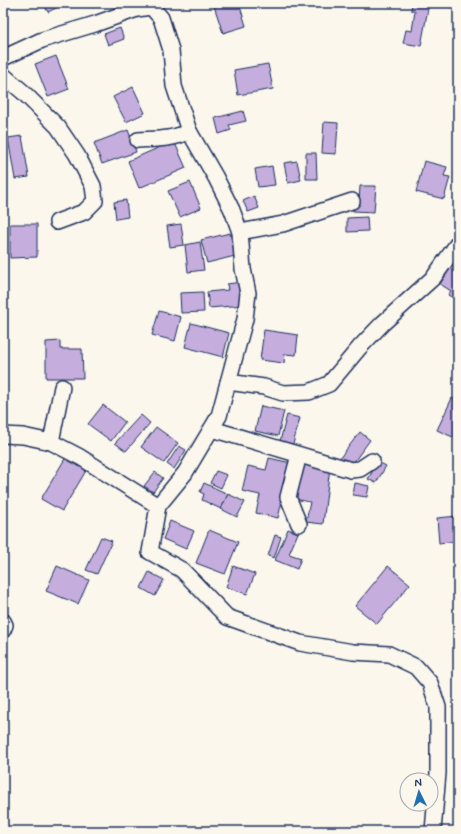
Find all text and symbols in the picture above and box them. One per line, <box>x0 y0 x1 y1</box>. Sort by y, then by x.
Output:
north arrow <box>399 772 439 812</box>
text: N <box>414 776 422 790</box>

